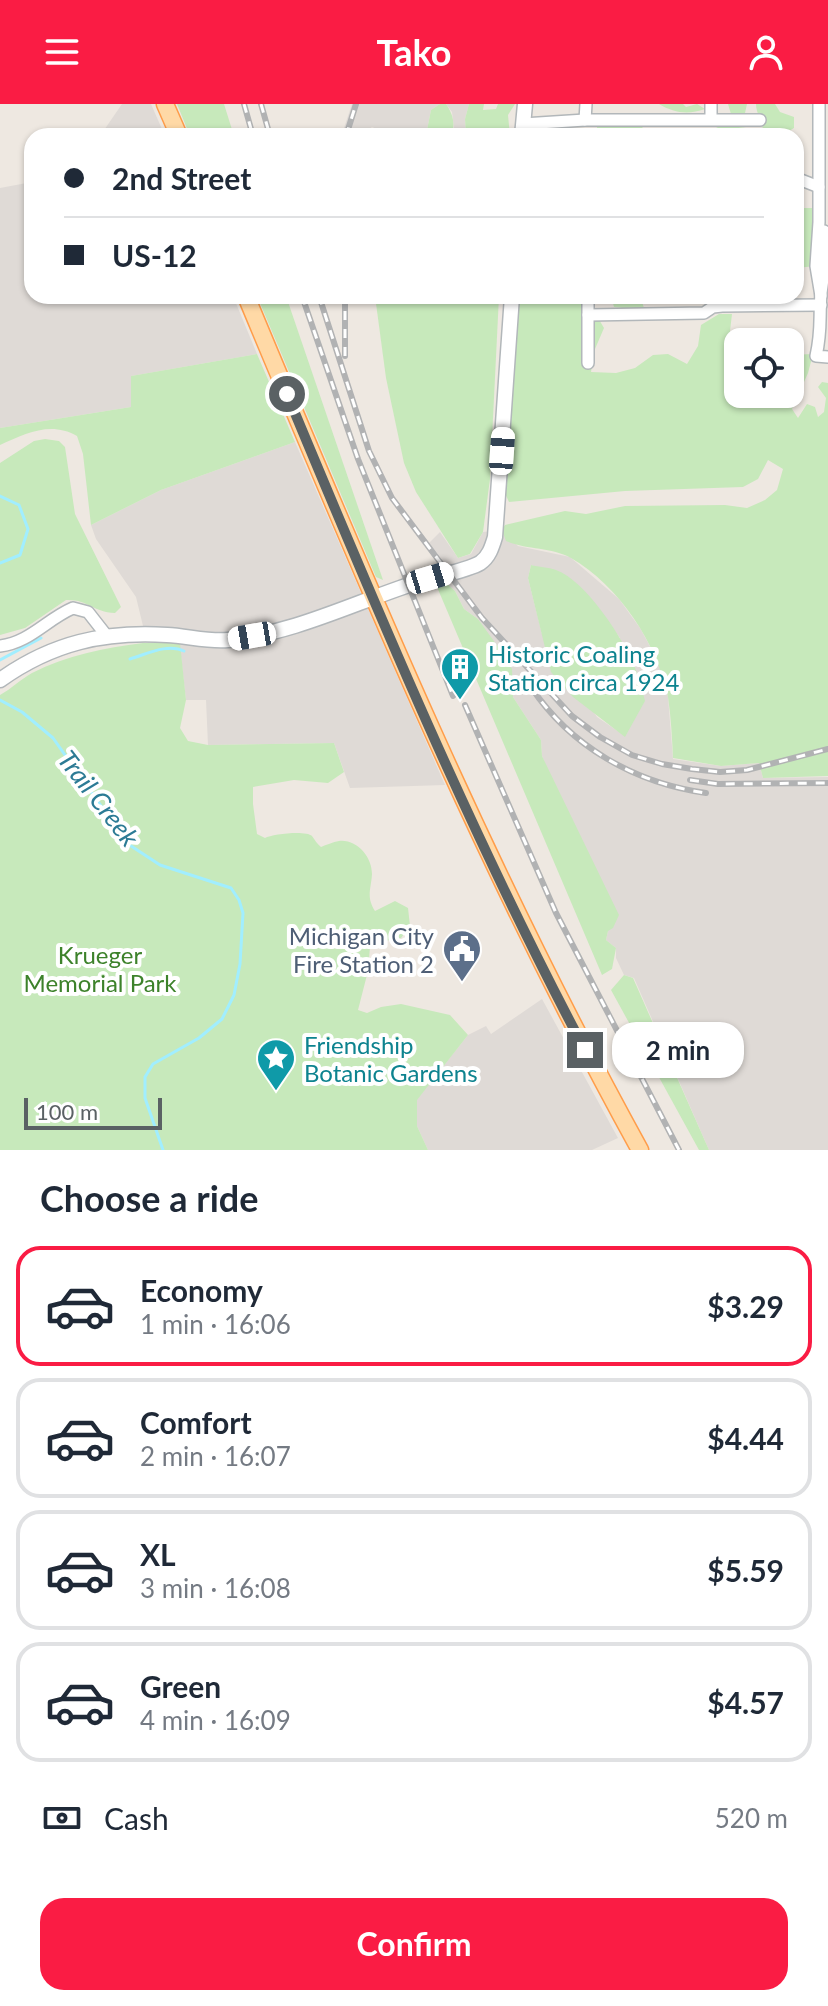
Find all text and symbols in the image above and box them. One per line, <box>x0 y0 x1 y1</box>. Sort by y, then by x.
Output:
icon: menu <box>40 30 84 74</box>
text: Tako <box>377 30 451 74</box>
icon: person <box>744 30 788 74</box>
text: 2nd Street <box>112 160 251 196</box>
text: US-12 <box>112 237 197 273</box>
map controls <box>724 328 804 408</box>
button: locate <box>724 328 804 408</box>
route start <box>269 376 305 412</box>
car <box>488 426 516 476</box>
car <box>404 560 456 596</box>
car <box>226 620 278 652</box>
place label: Historic Coaling Station circa 1924 <box>488 639 680 696</box>
building icon: Historic Coaling Station circa 1924 <box>439 646 481 701</box>
water label: Trail Creek <box>52 744 147 853</box>
place label: Michigan City Fire Station 2 <box>289 921 435 978</box>
public building icon: Michigan City Fire Station 2 <box>441 928 483 983</box>
park label: Krueger Memorial Park <box>23 940 177 997</box>
callout: 2 min <box>613 1022 745 1078</box>
place label: Friendship Botanic Gardens <box>304 1030 478 1087</box>
route end <box>567 1032 603 1068</box>
text: 2 min <box>646 1034 710 1066</box>
place icon: Friendship Botanic Gardens <box>255 1037 297 1092</box>
scale bar <box>24 1094 162 1130</box>
text: 100 m <box>36 1098 98 1125</box>
text: Choose a ride <box>40 1176 259 1220</box>
icon: car <box>44 1270 116 1342</box>
text: Economy <box>140 1272 263 1308</box>
text: $3.29 <box>707 1288 784 1324</box>
text: 1 min · 16:06 <box>140 1308 291 1340</box>
icon: car <box>44 1402 116 1474</box>
text: Comfort <box>140 1404 252 1440</box>
text: $4.44 <box>707 1420 784 1456</box>
text: 2 min · 16:07 <box>140 1440 291 1472</box>
icon: car <box>44 1534 116 1606</box>
text: XL <box>140 1536 176 1572</box>
text: $5.59 <box>707 1552 784 1588</box>
text: 3 min · 16:08 <box>140 1572 291 1604</box>
icon: car <box>44 1666 116 1738</box>
text: Green <box>140 1668 221 1704</box>
text: $4.57 <box>707 1684 784 1720</box>
text: 4 min · 16:09 <box>140 1704 291 1736</box>
icon: cash <box>40 1796 84 1840</box>
text: Cash <box>104 1800 169 1836</box>
text: 520 m <box>715 1802 788 1834</box>
button: Confirm <box>40 1898 788 1990</box>

